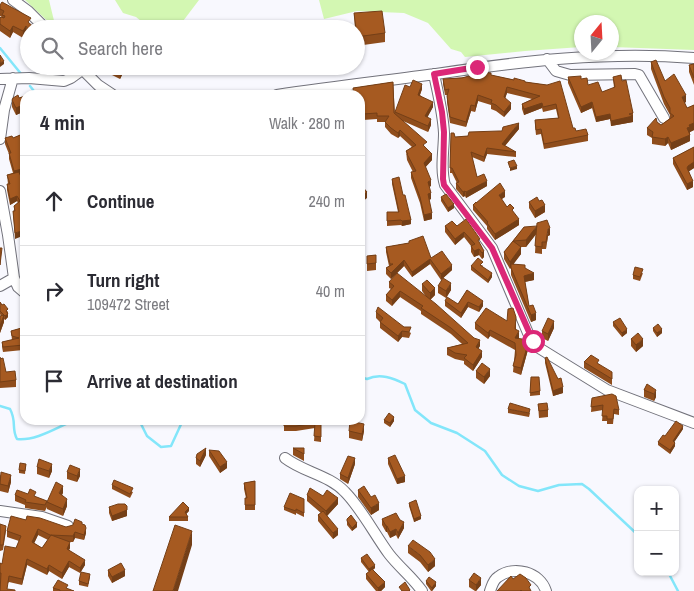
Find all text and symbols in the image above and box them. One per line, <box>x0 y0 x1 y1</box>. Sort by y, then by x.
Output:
north arrow <box>574 15 619 60</box>
search box <box>20 20 365 75</box>
icon: search <box>38 34 66 62</box>
text: Search here <box>78 35 163 61</box>
route end <box>466 56 489 79</box>
text: 4 min <box>40 108 85 137</box>
text: Walk · 280 m <box>269 112 345 134</box>
icon: ahead <box>40 187 68 215</box>
text: Continue <box>87 188 155 214</box>
text: 240 m <box>309 190 345 212</box>
text: Turn right <box>87 267 159 293</box>
icon: right <box>40 277 68 305</box>
text: 40 m <box>316 280 345 302</box>
text: 109472 Street <box>87 293 169 315</box>
route start <box>522 330 545 353</box>
icon: arrive <box>40 367 68 395</box>
text: Arrive at destination <box>87 368 238 394</box>
map controls <box>634 486 679 576</box>
button: + <box>634 486 679 531</box>
button: − <box>634 531 679 576</box>

